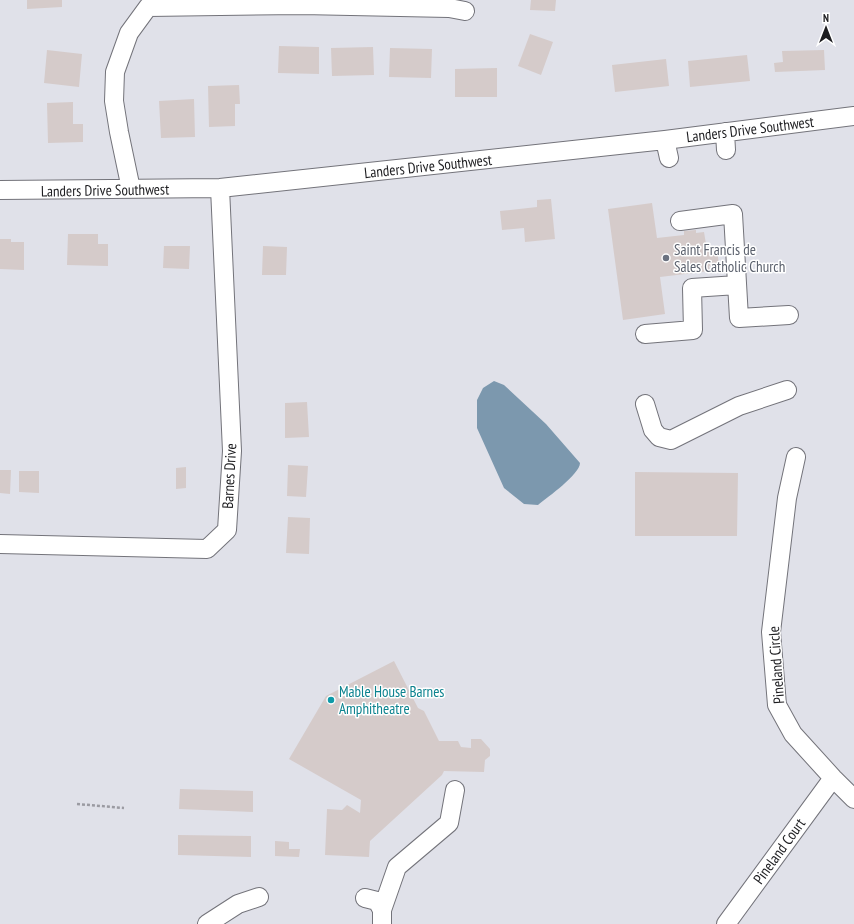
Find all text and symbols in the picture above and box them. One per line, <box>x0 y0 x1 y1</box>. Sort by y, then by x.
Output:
north arrow <box>806 8 846 48</box>
text: N <box>823 11 829 25</box>
street label: Landers Drive Southwest <box>685 112 815 146</box>
street label: Landers Drive Southwest <box>363 150 493 182</box>
street label: Landers Drive Southwest <box>41 179 169 201</box>
place label: Saint Francis de Sales Catholic Church <box>674 240 785 276</box>
marker: Saint Francis de Sales Catholic Church <box>661 253 671 263</box>
street label: Barnes Drive <box>218 443 240 509</box>
street label: Pineland Circle <box>764 626 788 704</box>
place label: Mable House Barnes Amphitheatre <box>339 682 444 718</box>
marker: Mable House Barnes Amphitheatre <box>326 695 336 705</box>
street label: Pineland Court <box>749 814 809 888</box>

